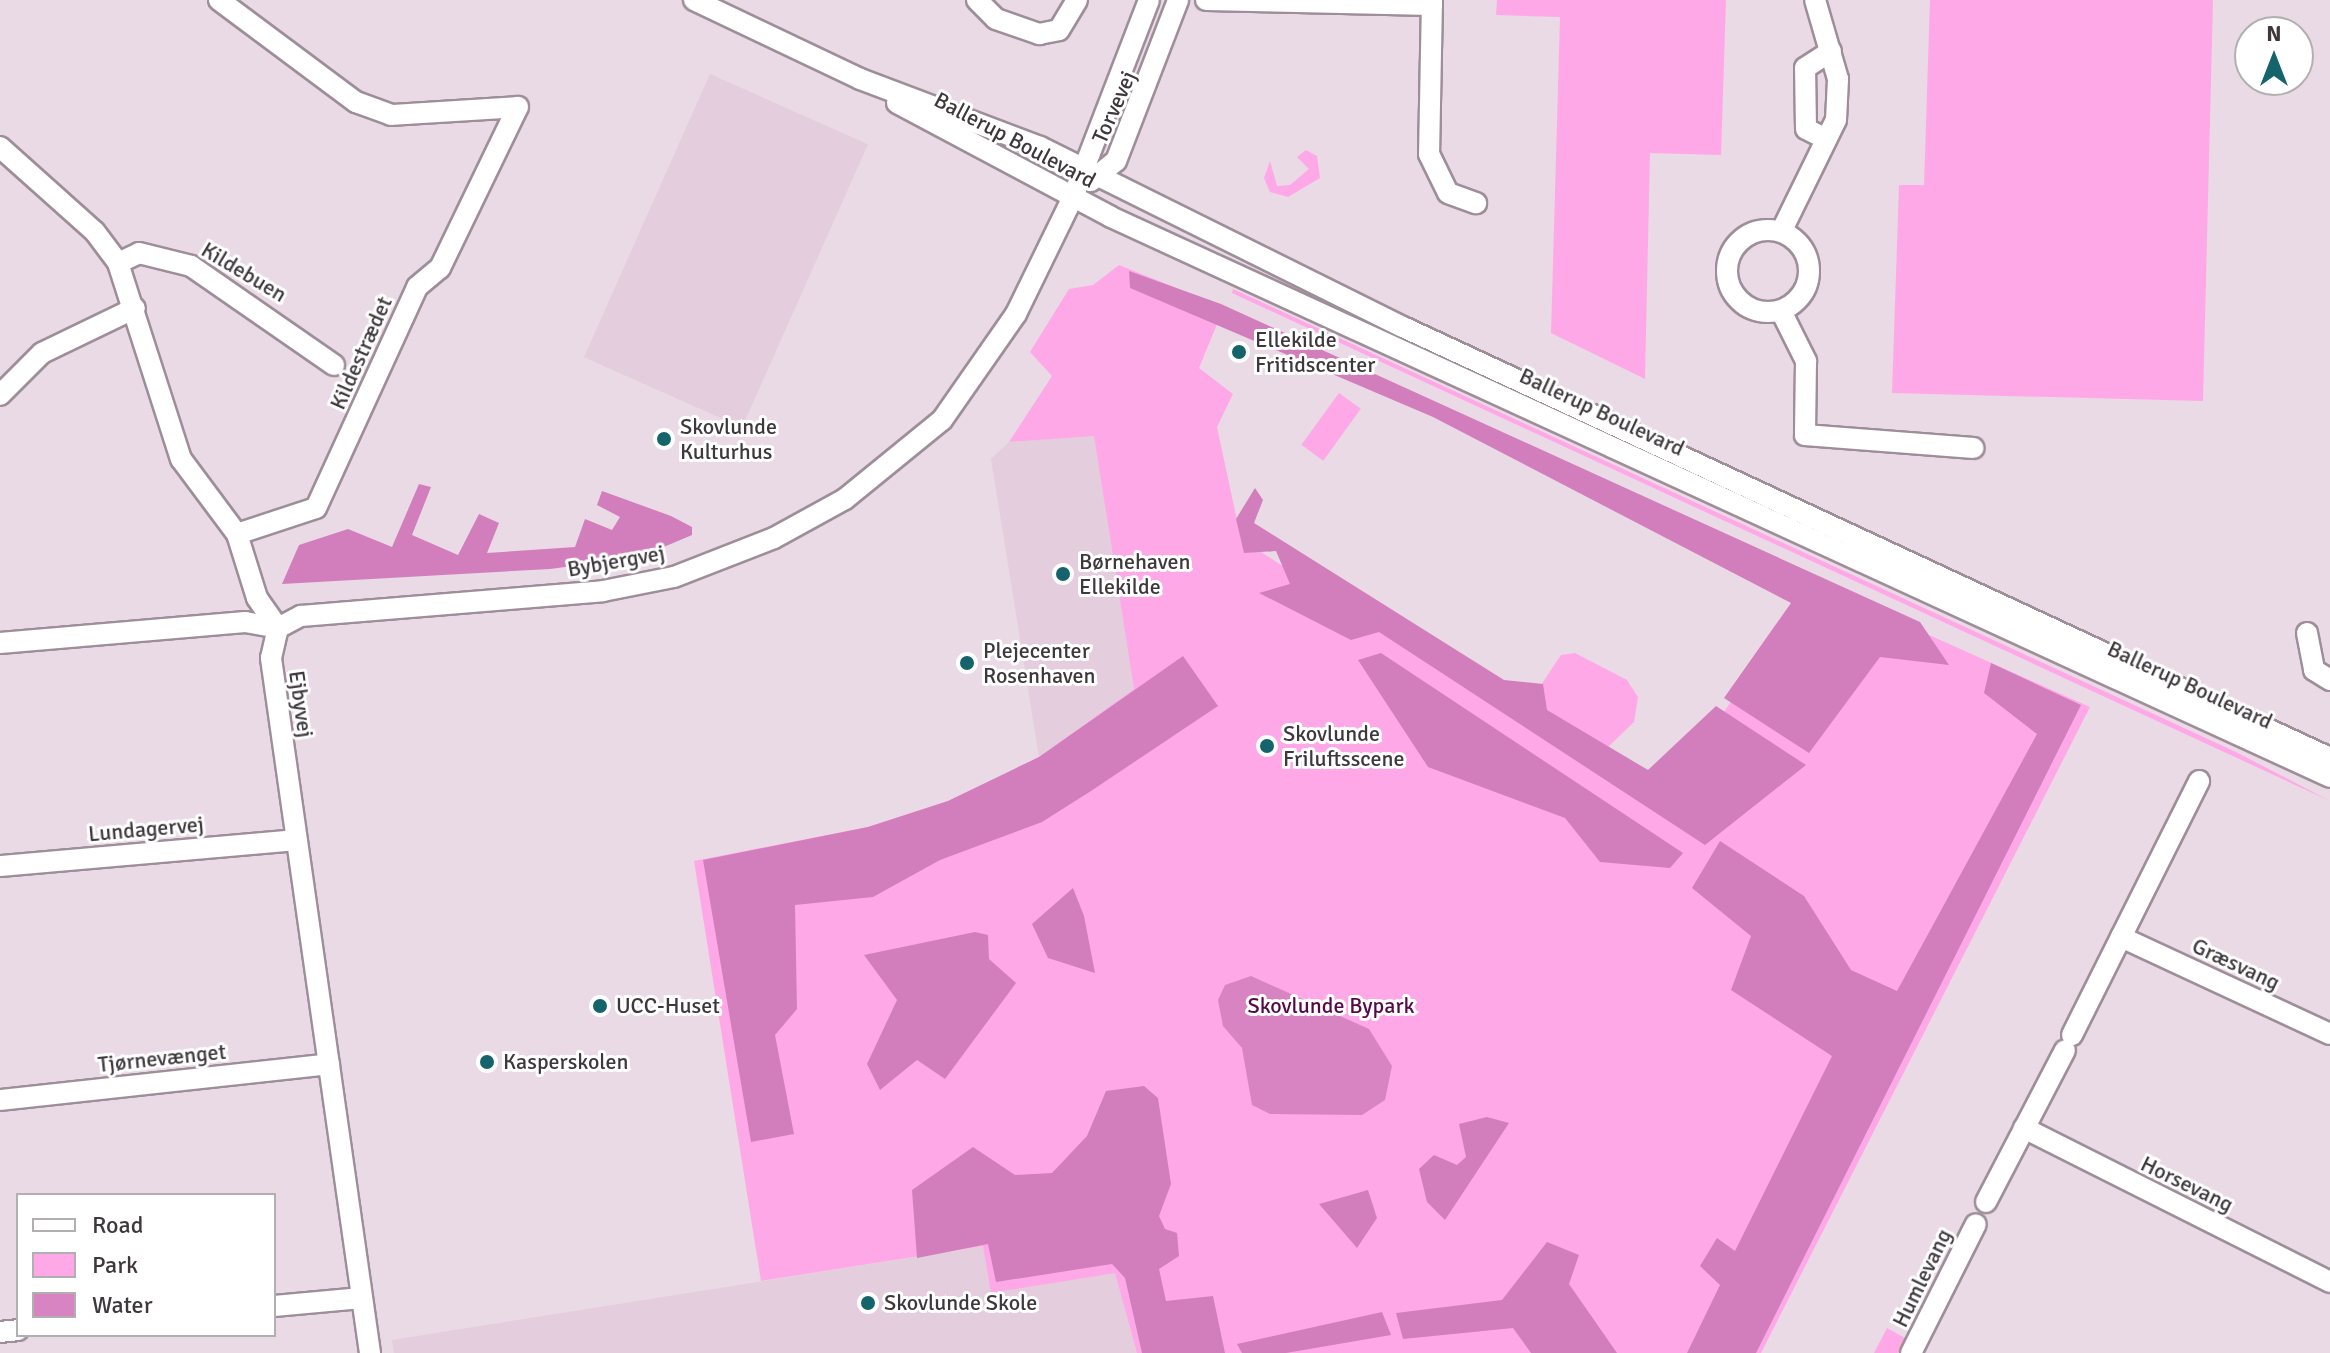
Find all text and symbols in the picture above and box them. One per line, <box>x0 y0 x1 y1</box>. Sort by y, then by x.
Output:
north arrow <box>2234 16 2314 96</box>
text: N <box>2266 20 2282 47</box>
street label: Torvevej <box>1086 67 1142 147</box>
street label: Ballerup Boulevard <box>930 86 1100 194</box>
street label: Kildebuen <box>197 236 291 308</box>
street label: Kildestrædet <box>324 292 398 414</box>
place label: Ellekilde Fritidscenter <box>1255 326 1375 378</box>
marker: Ellekilde Fritidscenter <box>1230 343 1248 361</box>
street label: Ballerup Boulevard <box>1515 362 1689 462</box>
place label: Skovlunde Kulturhus <box>680 413 777 464</box>
marker: Skovlunde Kulturhus <box>655 430 673 448</box>
street label: Bybjergvej <box>565 539 667 583</box>
place label: Børnehaven Ellekilde <box>1079 548 1190 600</box>
marker: Børnehaven Ellekilde <box>1054 565 1072 583</box>
street label: Ballerup Boulevard <box>2103 635 2277 735</box>
place label: Plejecenter Rosenhaven <box>983 637 1096 688</box>
marker: Plejecenter Rosenhaven <box>958 654 976 672</box>
street label: Ejbyvej <box>283 669 319 739</box>
place label: Skovlunde Friluftsscene <box>1283 720 1405 772</box>
marker: Skovlunde Friluftsscene <box>1258 737 1276 755</box>
street label: Lundagervej <box>87 811 205 847</box>
street label: Græsvang <box>2188 932 2284 996</box>
place label: UCC-Huset <box>616 993 720 1019</box>
park label: Skovlunde Bypark <box>1247 993 1415 1019</box>
marker: UCC-Huset <box>591 997 609 1015</box>
street label: Tjørnevænget <box>97 1038 227 1078</box>
place label: Kasperskolen <box>503 1049 629 1075</box>
marker: Kasperskolen <box>478 1053 496 1071</box>
street label: Horsevang <box>2136 1150 2238 1218</box>
legend <box>16 1193 276 1337</box>
text: Road <box>92 1210 143 1240</box>
street label: Humlevang <box>1887 1225 1957 1331</box>
text: Park <box>92 1250 138 1280</box>
text: Water <box>92 1290 152 1320</box>
place label: Skovlunde Skole <box>884 1290 1037 1316</box>
marker: Skovlunde Skole <box>859 1294 877 1312</box>

